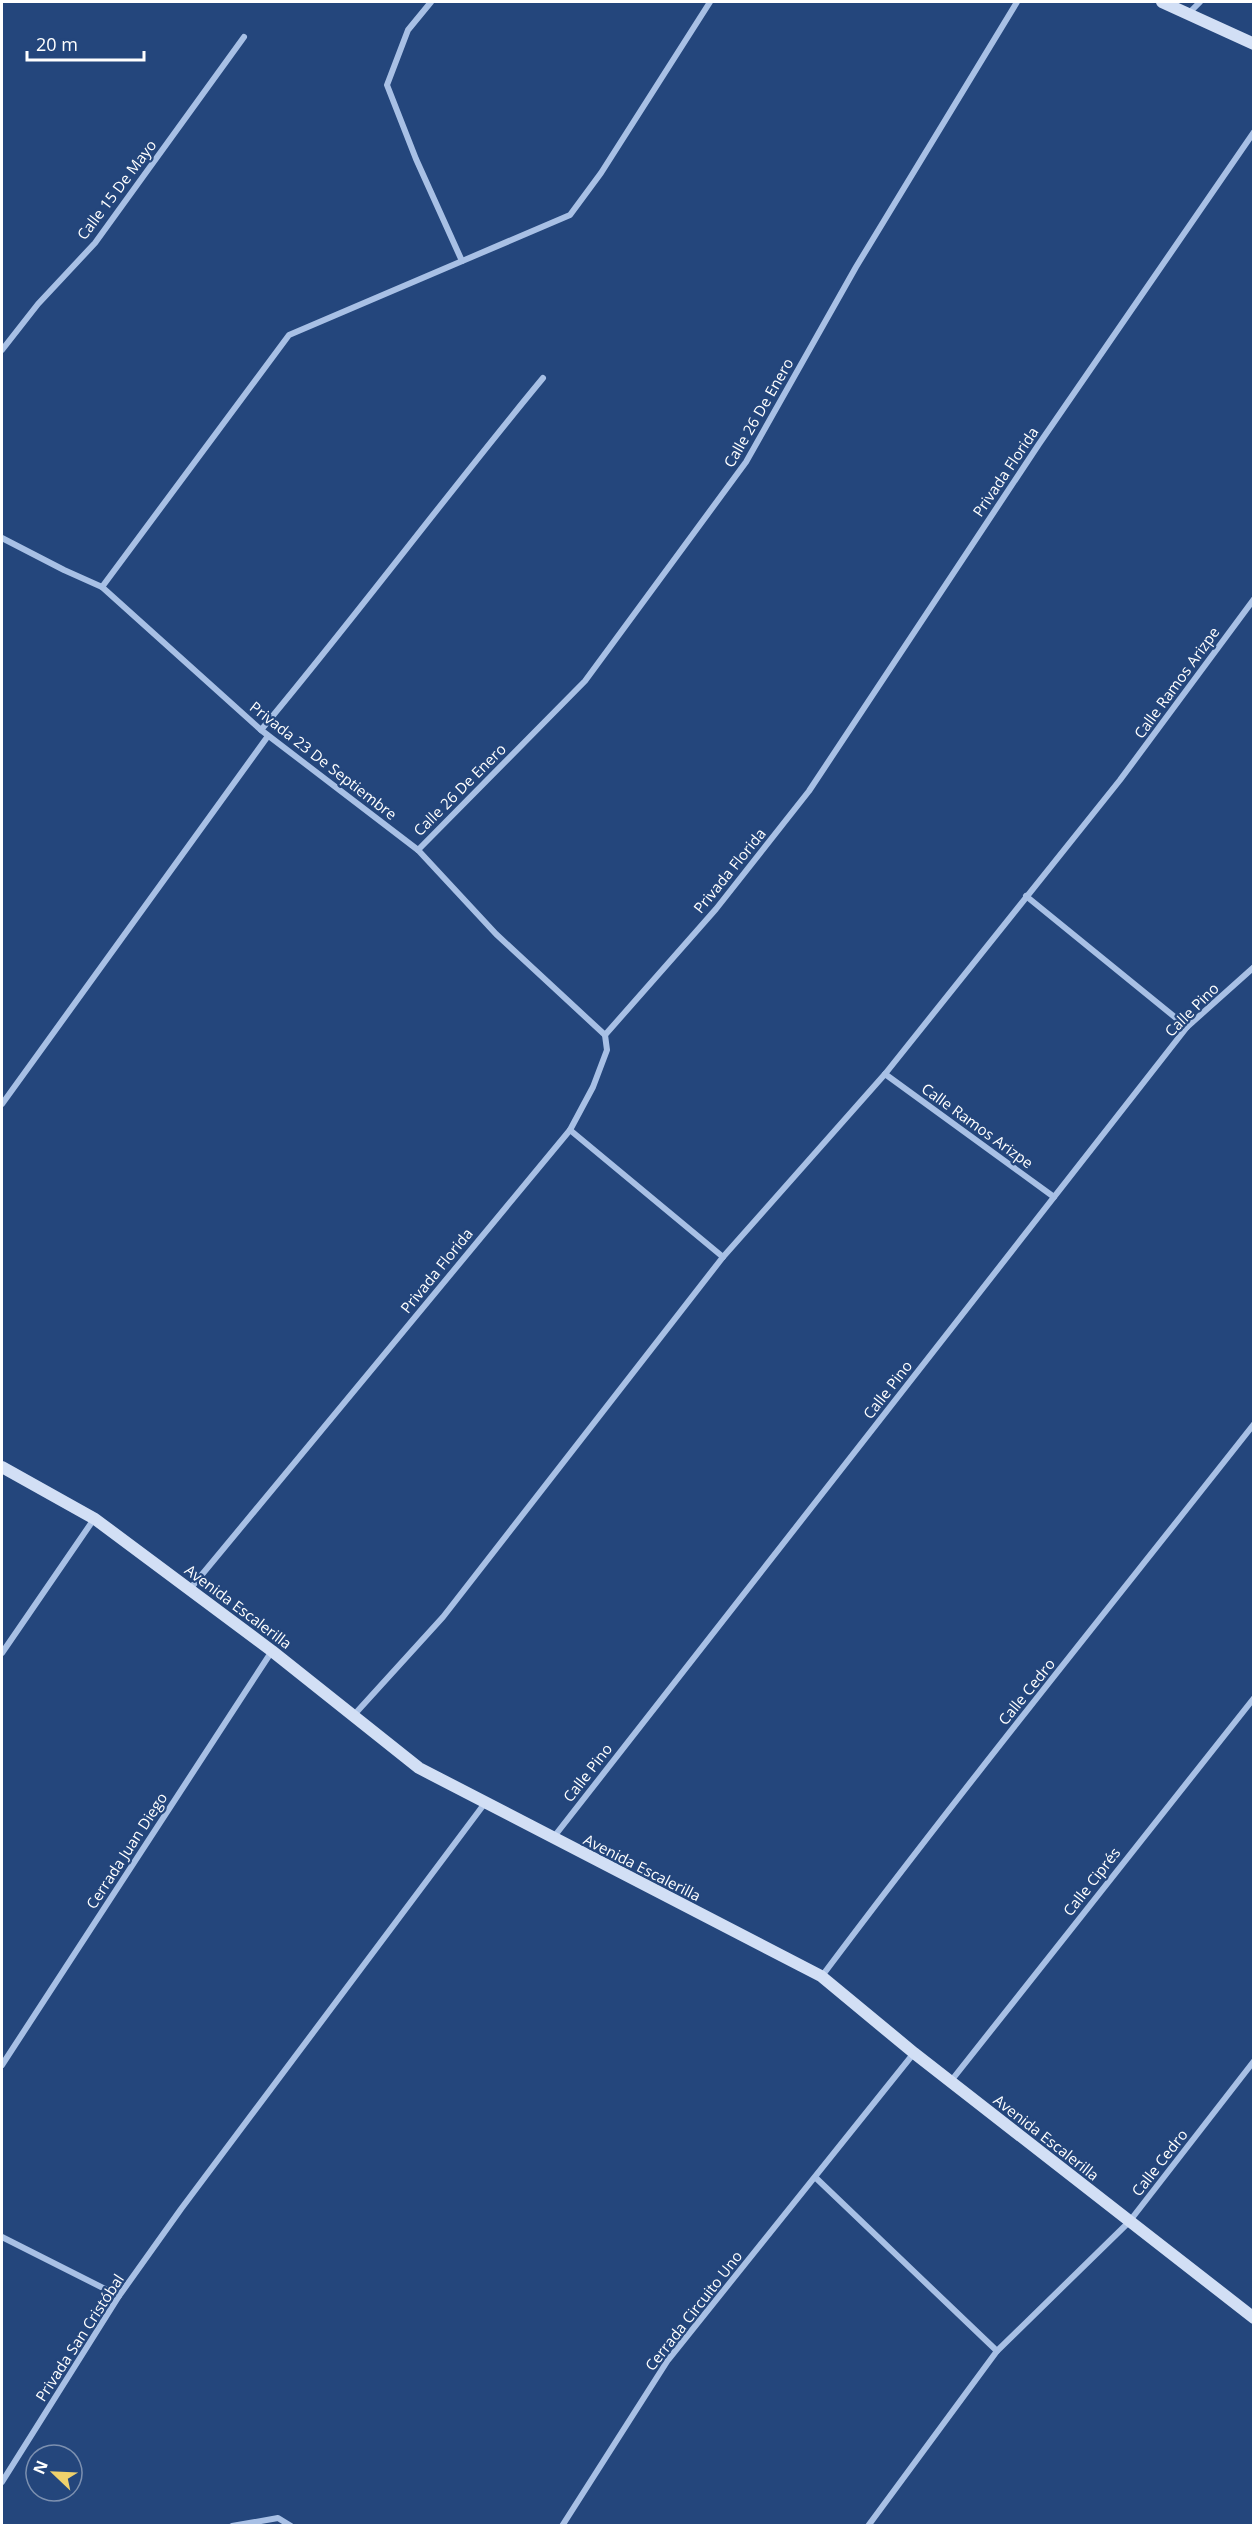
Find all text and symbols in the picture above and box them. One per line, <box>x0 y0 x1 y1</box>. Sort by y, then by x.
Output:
scale bar <box>27 24 144 62</box>
text: 20 m <box>36 32 78 56</box>
street label: Calle 15 De Mayo <box>72 135 160 243</box>
street label: Calle 26 De Enero <box>719 354 798 471</box>
street label: Privada Florida <box>968 423 1043 520</box>
street label: Calle Ramos Arizpe <box>1129 623 1223 742</box>
street label: Privada 23 De Septiembre <box>246 696 401 824</box>
street label: Calle 26 De Enero <box>409 739 510 840</box>
street label: Privada Florida <box>689 824 770 917</box>
street label: Calle Pino <box>1160 978 1223 1041</box>
street label: Calle Ramos Arizpe <box>918 1078 1037 1172</box>
street label: Privada Florida <box>396 1224 477 1317</box>
street label: Calle Pino <box>858 1356 916 1423</box>
street label: Avenida Escalerilla <box>181 1559 296 1653</box>
street label: Calle Cedro <box>993 1654 1059 1729</box>
street label: Calle Pino <box>558 1739 616 1806</box>
street label: Cerrada Juan Diego <box>81 1788 171 1912</box>
street label: Avenida Escalerilla <box>581 1829 704 1905</box>
street label: Calle Ciprés <box>1058 1843 1124 1920</box>
street label: Avenida Escalerilla <box>990 2090 1104 2185</box>
street label: Calle Cedro <box>1127 2125 1192 2200</box>
street label: Cerrada Circuito Uno <box>640 2246 746 2374</box>
street label: Privada San Cristóbal <box>30 2270 128 2405</box>
north arrow <box>24 2443 84 2503</box>
text: N <box>28 2457 53 2477</box>

